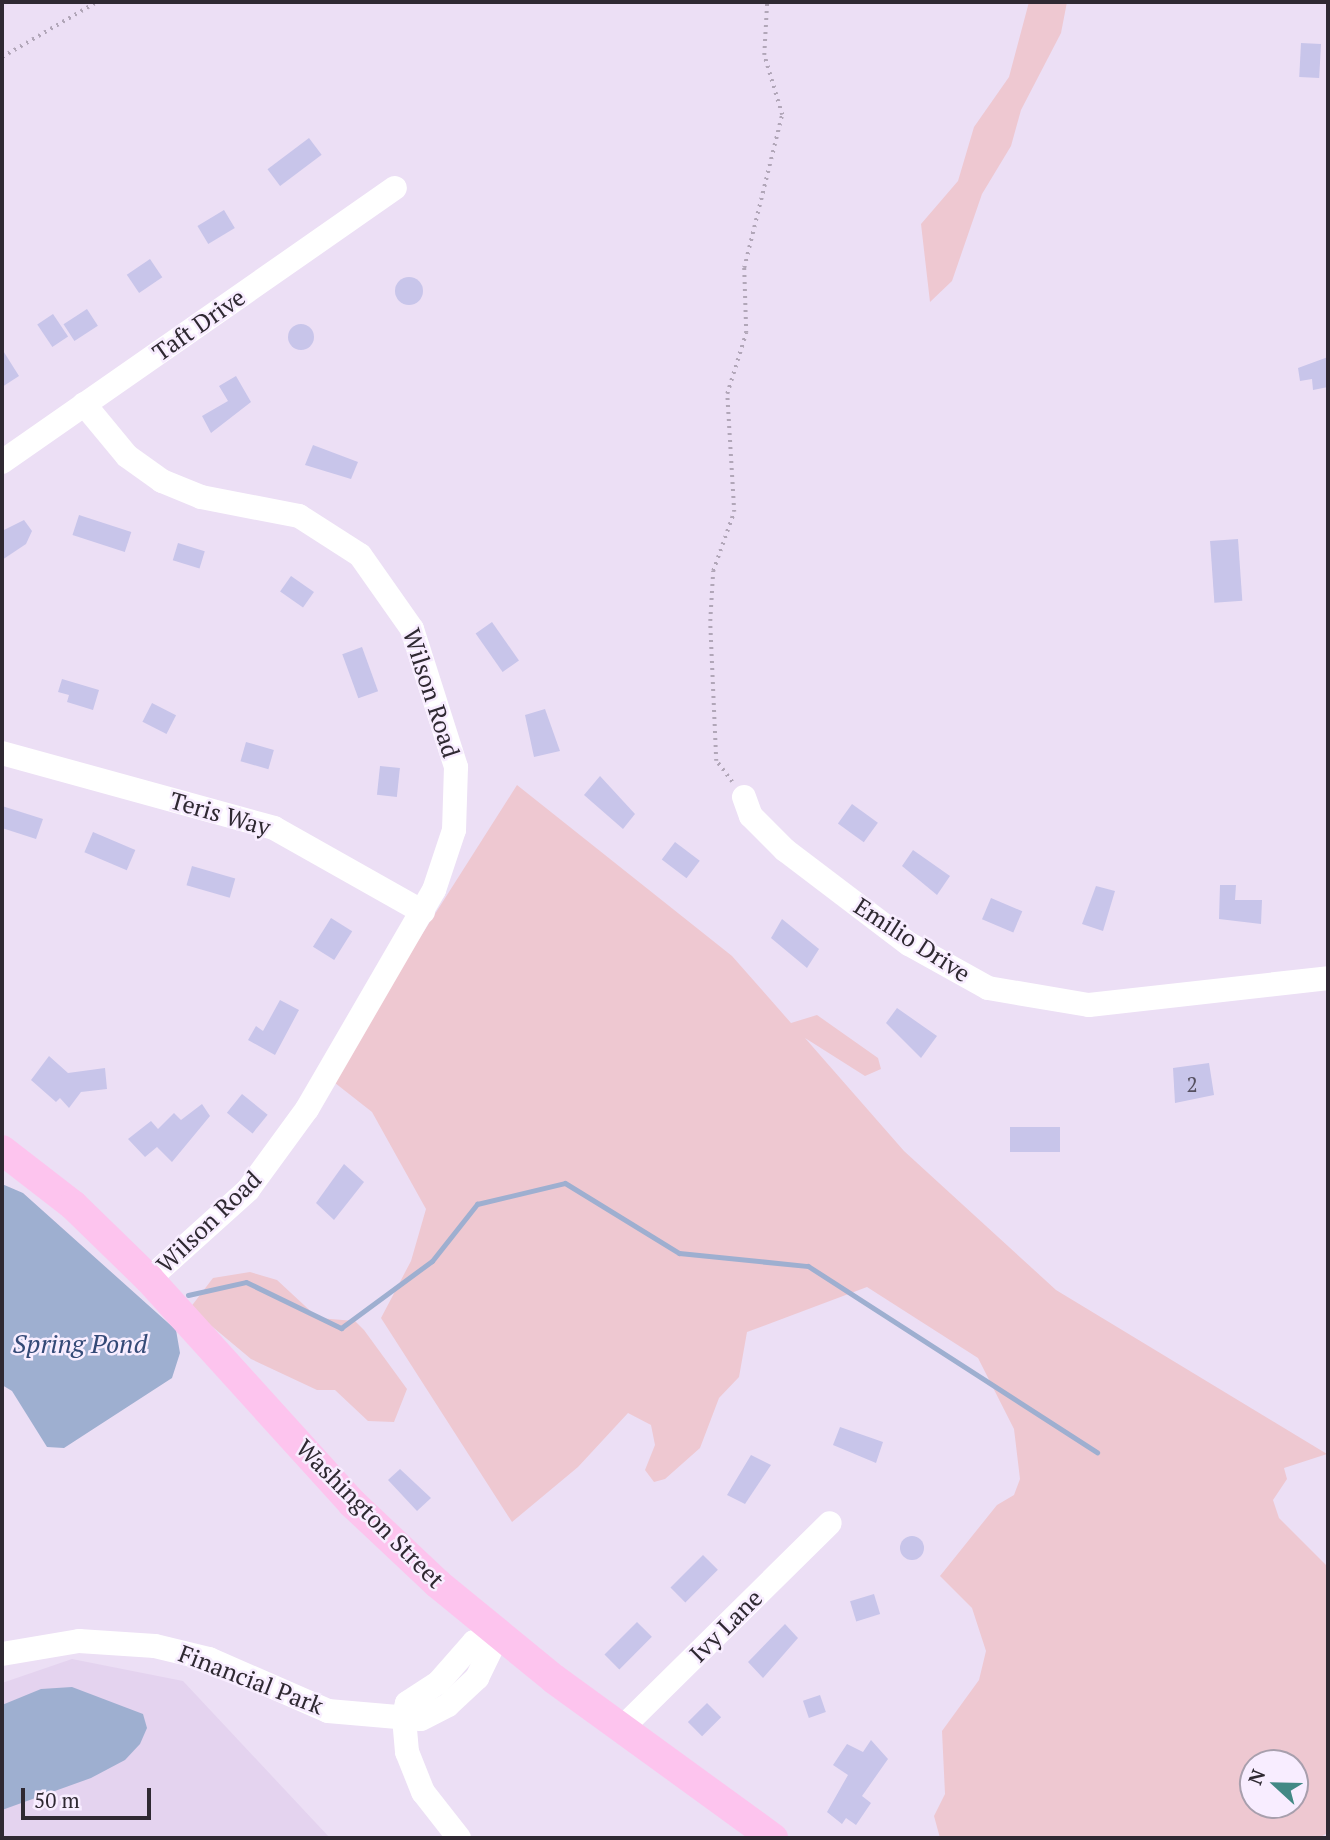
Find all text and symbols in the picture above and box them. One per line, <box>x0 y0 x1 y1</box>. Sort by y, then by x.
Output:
street label: Taft Drive <box>147 283 251 367</box>
street label: Wilson Road <box>397 625 465 761</box>
street label: Teris Way <box>166 786 274 842</box>
street label: Emilio Drive <box>849 892 975 988</box>
house number: 2 <box>1186 1071 1198 1097</box>
street label: Wilson Road <box>151 1165 267 1279</box>
water label: Spring Pond <box>13 1328 147 1360</box>
street label: Washington Street <box>290 1434 450 1594</box>
street label: Ivy Lane <box>684 1584 768 1668</box>
street label: Financial Park <box>175 1639 327 1721</box>
north arrow <box>1239 1749 1309 1819</box>
text: N <box>1242 1765 1270 1788</box>
scale bar <box>24 1773 154 1817</box>
text: 50 m <box>34 1786 80 1814</box>

